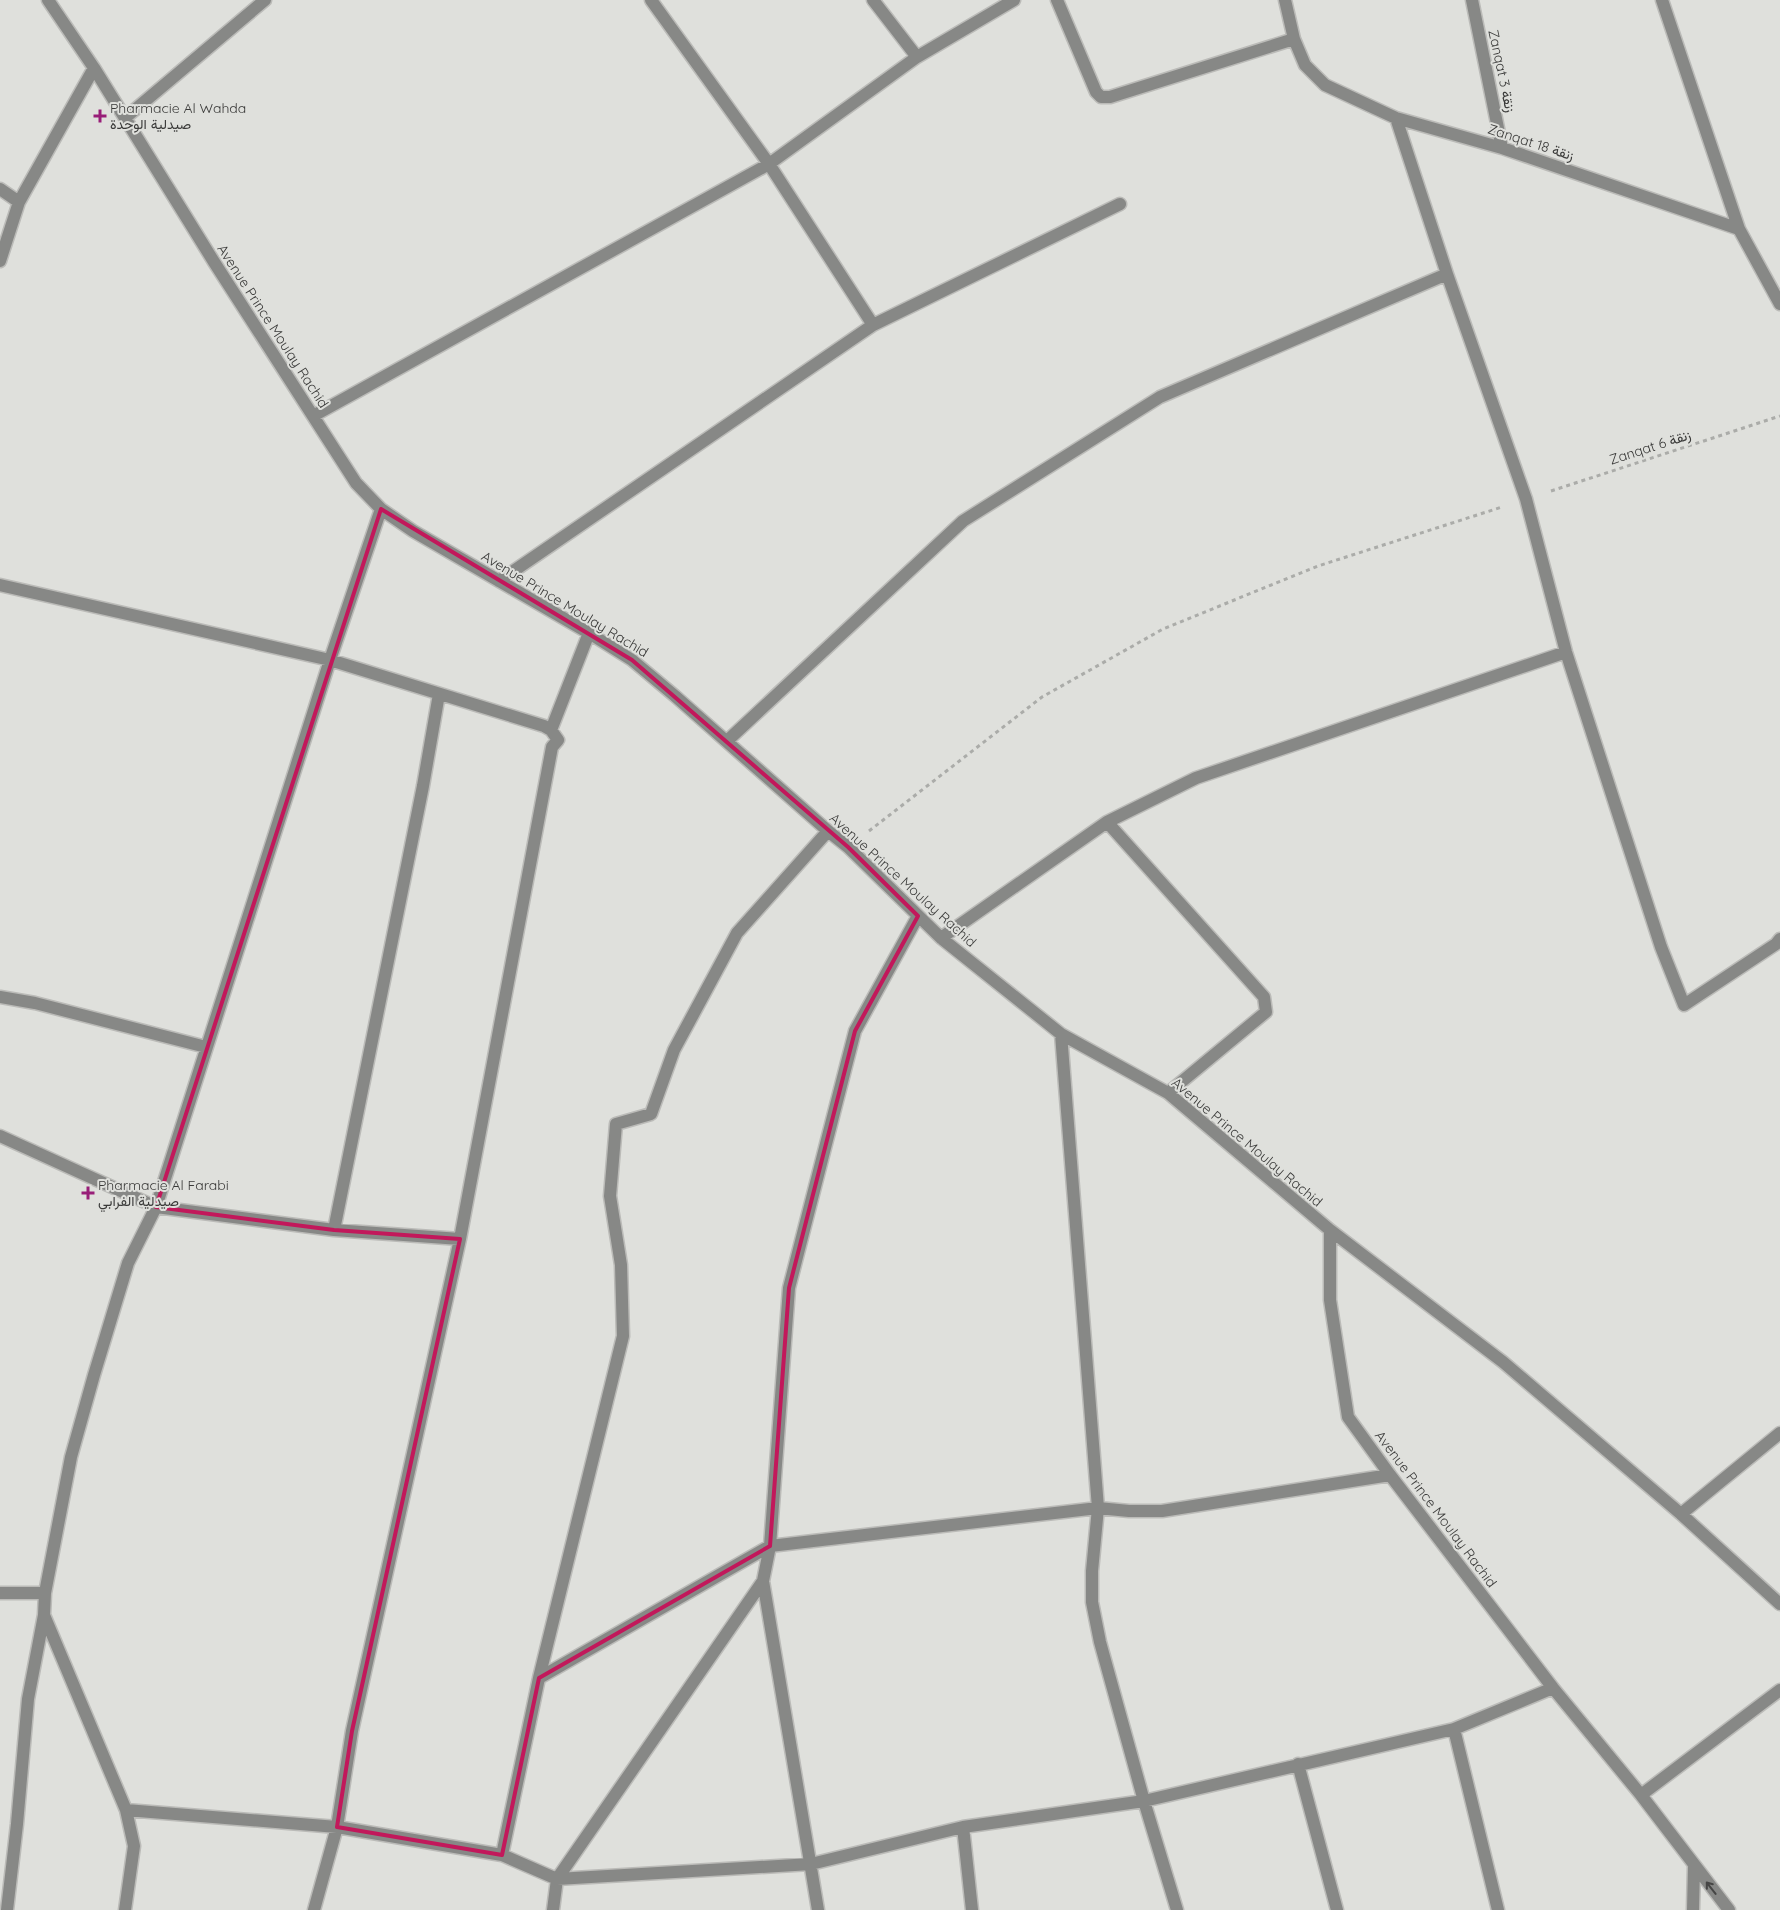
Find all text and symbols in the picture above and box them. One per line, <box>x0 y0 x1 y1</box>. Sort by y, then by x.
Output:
street label: Zanqat 3 زنقة <box>1484 28 1520 114</box>
place label: Pharmacie Al Wahda صيدلية الوحدة <box>110 99 246 133</box>
marker: Pharmacie Al Wahda صيدلية الوحدة <box>94 110 106 122</box>
street label: Zanqat 18 زنقة <box>1486 120 1577 164</box>
street label: Avenue Prince Moulay Rachid <box>213 241 333 411</box>
street label: Zanqat 6 زنقة <box>1607 425 1693 469</box>
street label: Avenue Prince Moulay Rachid <box>478 547 652 661</box>
street label: Avenue Prince Moulay Rachid <box>826 809 980 951</box>
street label: Avenue Prince Moulay Rachid <box>1168 1074 1326 1210</box>
place label: Pharmacie Al Farabi صيدلية الفرابي <box>98 1176 229 1213</box>
marker: Pharmacie Al Farabi صيدلية الفرابي <box>82 1187 94 1199</box>
street label: Avenue Prince Moulay Rachid <box>1371 1427 1501 1591</box>
one-way arrow <box>1706 1882 1717 1895</box>

